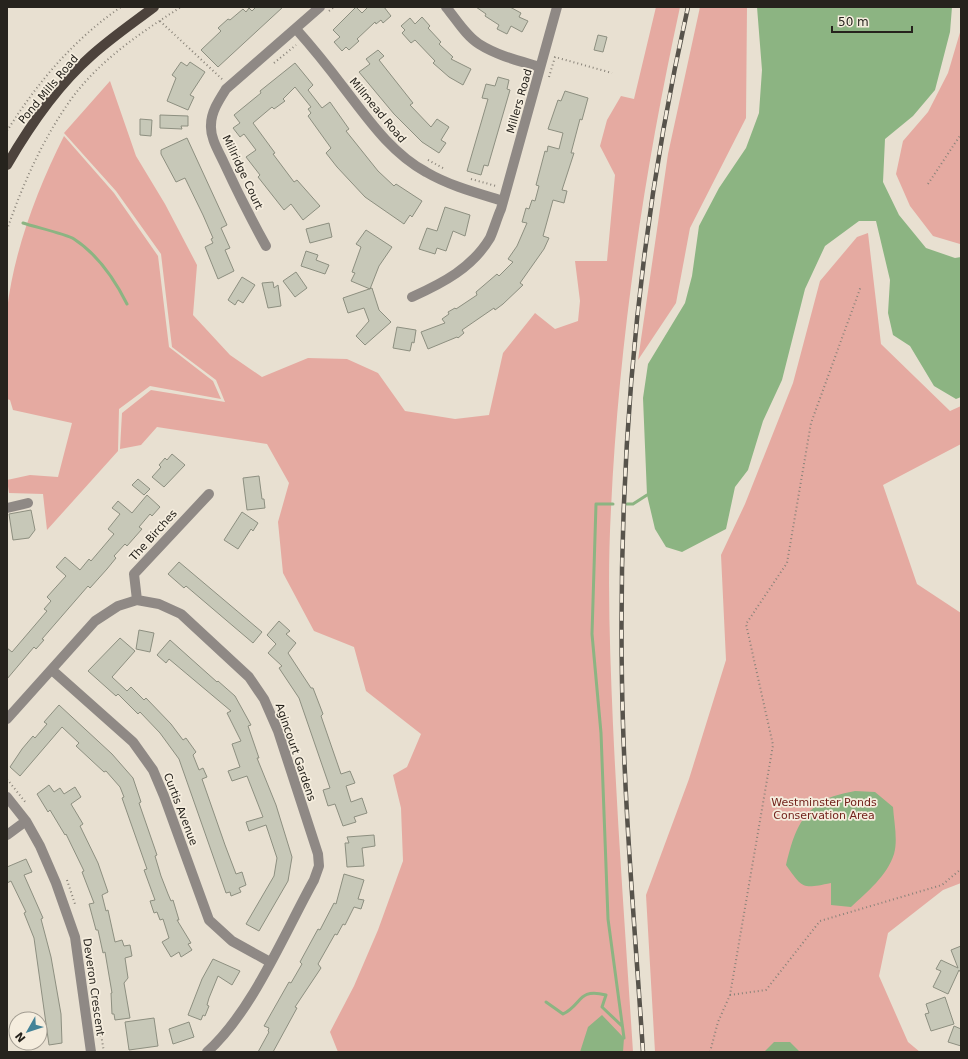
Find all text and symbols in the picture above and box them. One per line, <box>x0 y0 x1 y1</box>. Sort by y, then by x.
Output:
scale bar <box>832 8 912 34</box>
text: 50 m <box>838 15 869 29</box>
street label: Pond Mills Road <box>16 52 81 126</box>
street label: Millers Road <box>504 67 535 135</box>
street label: Millmead Road <box>347 75 409 146</box>
street label: Millridge Court <box>220 133 266 212</box>
street label: The Birches <box>126 507 180 564</box>
street label: Agincourt Gardens <box>273 702 318 803</box>
street label: Curtis Avenue <box>161 771 200 848</box>
park label: Westminster Ponds Conservation Area <box>771 796 877 822</box>
street label: Deveron Crescent <box>80 937 107 1037</box>
north arrow <box>8 1011 48 1051</box>
text: N <box>13 1029 29 1045</box>

